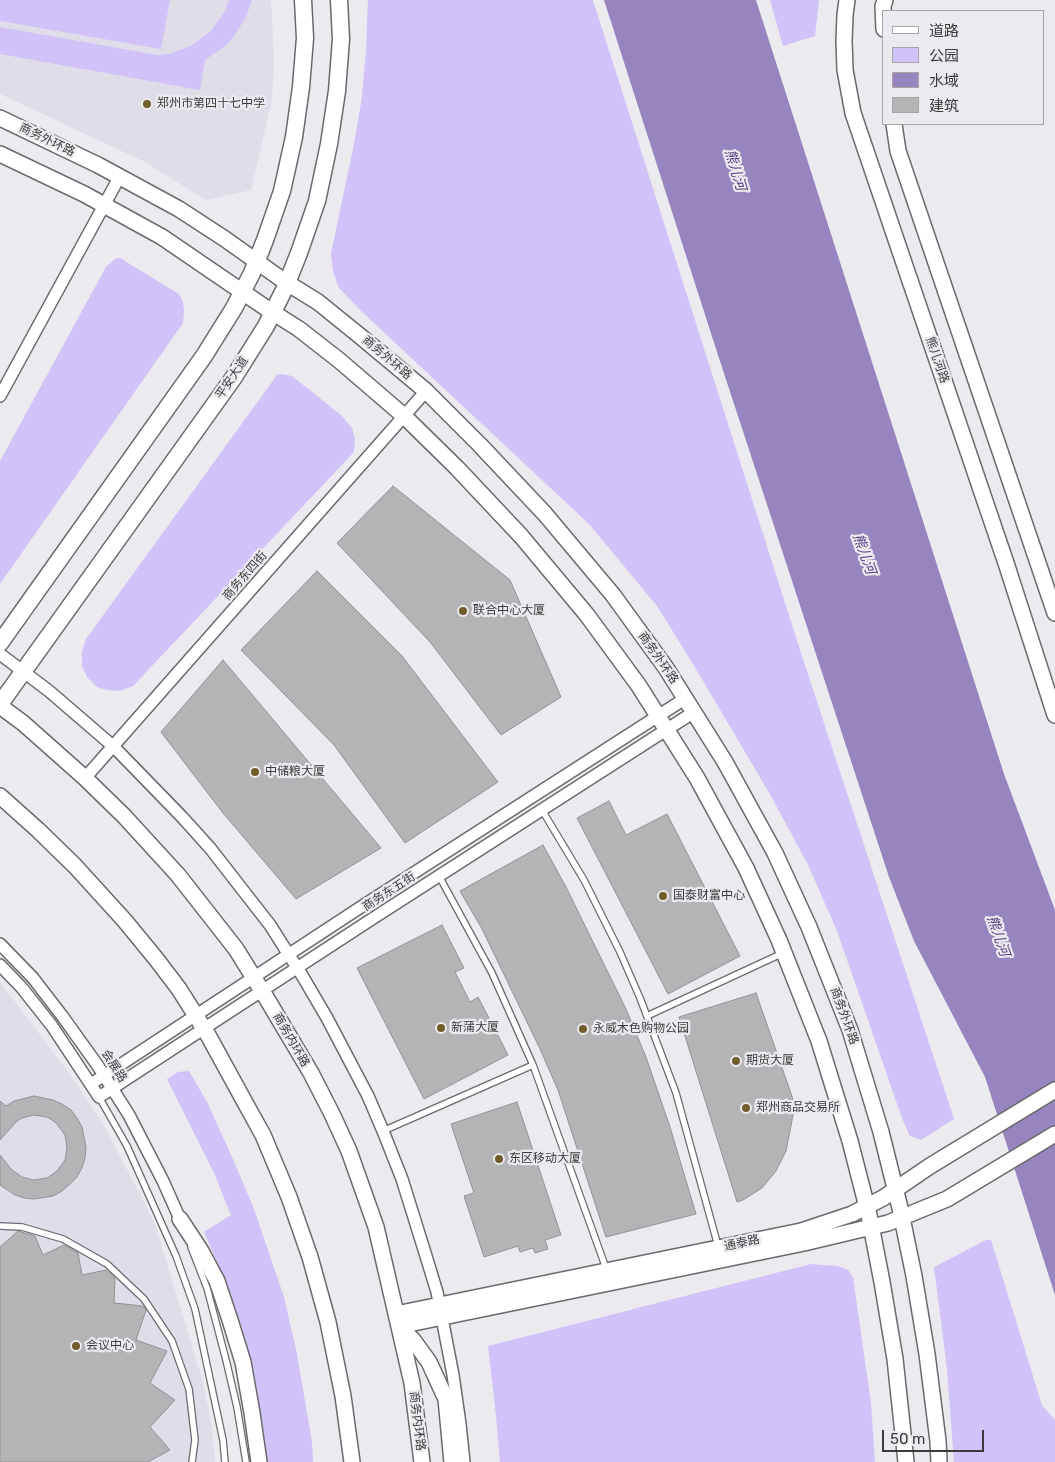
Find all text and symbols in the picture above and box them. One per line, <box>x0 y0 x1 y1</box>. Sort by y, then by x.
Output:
legend <box>882 10 1045 125</box>
text: 道路 <box>929 22 959 40</box>
text: 公园 <box>929 47 959 65</box>
text: 水域 <box>929 72 959 90</box>
place label: 郑州市第四十七中学 <box>157 97 265 111</box>
text: 建筑 <box>929 97 959 115</box>
marker: 郑州市第四十七中学 <box>141 98 153 110</box>
street label: 商务外环路 <box>17 120 77 160</box>
water label: 熊儿河 <box>721 147 749 193</box>
street label: 商务外环路 <box>359 333 415 383</box>
street label: 熊儿河路 <box>922 335 952 385</box>
street label: 平安大道 <box>213 354 251 402</box>
water label: 熊儿河 <box>849 531 879 577</box>
street label: 商务东四街 <box>220 549 270 603</box>
place label: 联合中心大厦 <box>473 604 545 618</box>
marker: 联合中心大厦 <box>457 605 469 617</box>
street label: 商务外环路 <box>635 629 681 687</box>
place label: 中储粮大厦 <box>265 765 325 779</box>
marker: 中储粮大厦 <box>249 766 261 778</box>
street label: 商务东五街 <box>360 870 418 914</box>
place label: 国泰财富中心 <box>673 889 745 903</box>
marker: 国泰财富中心 <box>657 890 669 902</box>
water label: 熊儿河 <box>983 913 1013 959</box>
street label: 商务外环路 <box>827 985 861 1047</box>
street label: 商务内环路 <box>270 1010 312 1070</box>
place label: 新蒲大厦 <box>451 1021 499 1035</box>
marker: 新蒲大厦 <box>435 1022 447 1034</box>
place label: 永威木色购物公园 <box>593 1022 689 1036</box>
marker: 永威木色购物公园 <box>577 1023 589 1035</box>
street label: 会展路 <box>98 1047 130 1085</box>
place label: 期货大厦 <box>746 1054 794 1068</box>
marker: 期货大厦 <box>730 1055 742 1067</box>
place label: 郑州商品交易所 <box>756 1101 840 1115</box>
marker: 郑州商品交易所 <box>740 1102 752 1114</box>
place label: 东区移动大厦 <box>509 1152 581 1166</box>
marker: 东区移动大厦 <box>493 1153 505 1165</box>
street label: 通泰路 <box>723 1232 761 1254</box>
place label: 会议中心 <box>86 1339 134 1353</box>
marker: 会议中心 <box>70 1340 82 1352</box>
street label: 商务内环路 <box>406 1390 428 1452</box>
scale bar <box>885 1420 988 1452</box>
text: 50 m <box>890 1430 925 1448</box>

